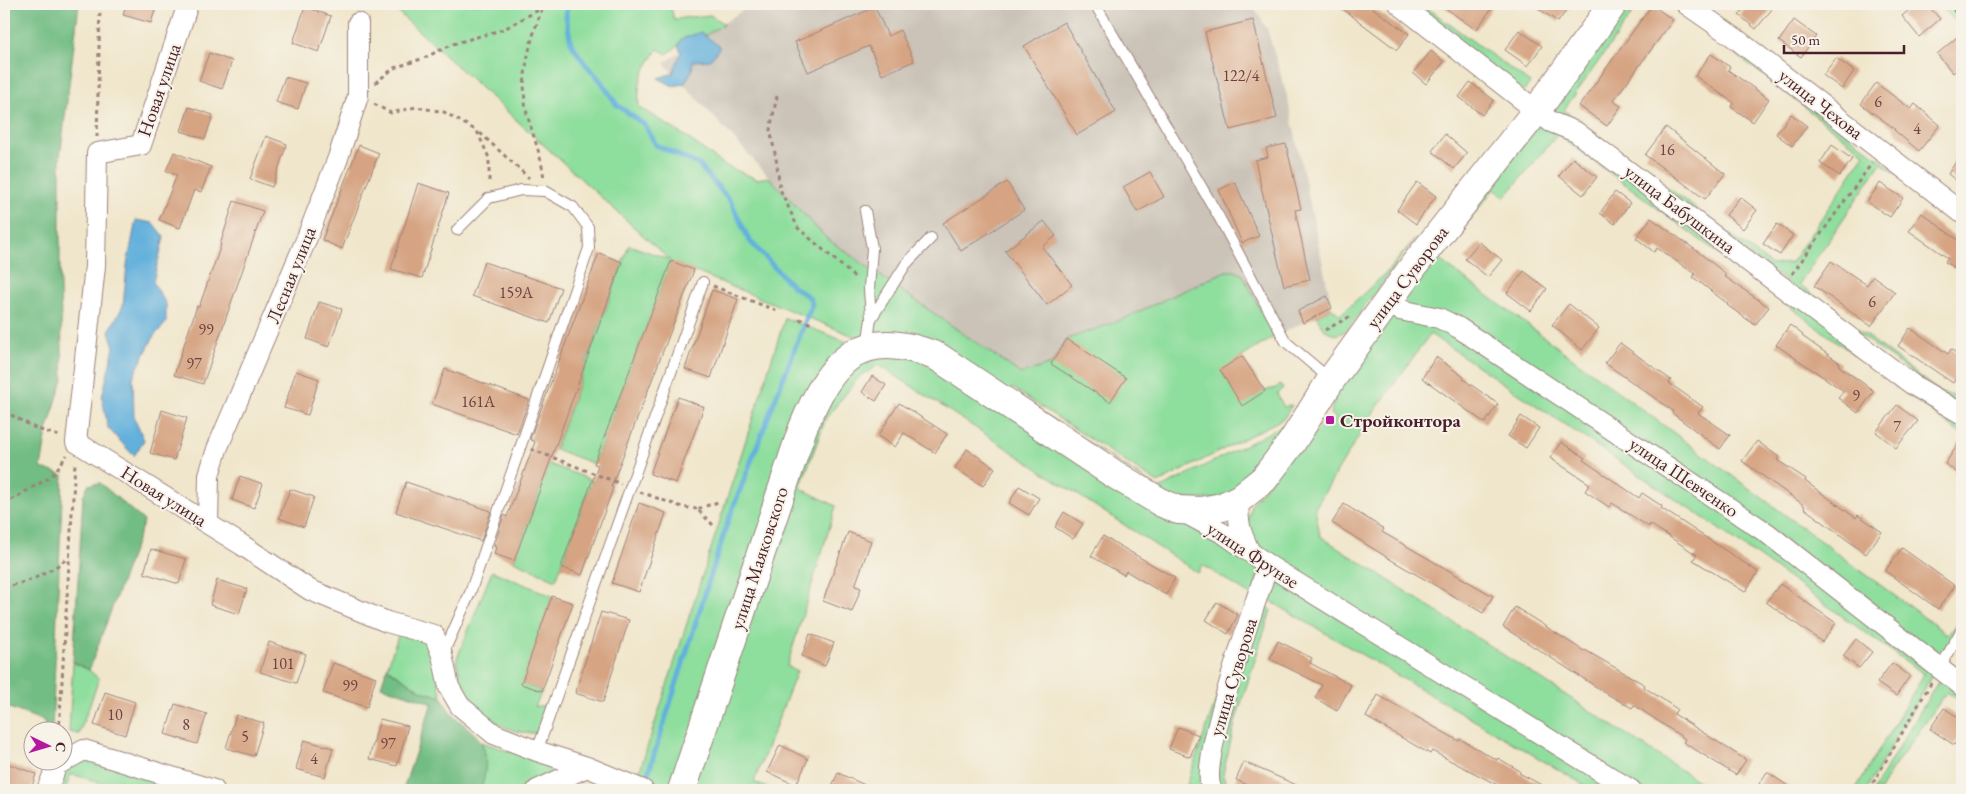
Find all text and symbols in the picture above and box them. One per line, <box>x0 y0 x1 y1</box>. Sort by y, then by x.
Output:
scale bar <box>1784 22 1904 54</box>
text: 50 m <box>1791 30 1820 49</box>
street label: Новая улица <box>131 40 187 140</box>
street label: улица Чехова <box>1774 63 1869 145</box>
house number: 122/4 <box>1222 65 1260 86</box>
house number: 6 <box>1874 91 1882 112</box>
house number: 4 <box>1913 118 1921 139</box>
house number: 16 <box>1659 139 1675 160</box>
street label: улица Бабушкина <box>1619 159 1741 259</box>
street label: улица Суворова <box>1360 220 1454 333</box>
street label: Лесная улица <box>260 223 322 327</box>
house number: 159А <box>499 282 534 303</box>
house number: 6 <box>1868 291 1876 312</box>
house number: 99 <box>198 319 214 340</box>
house number: 97 <box>186 353 202 374</box>
house number: 9 <box>1852 385 1860 406</box>
house number: 161А <box>461 391 496 412</box>
place label: Стройконтора <box>1340 408 1461 433</box>
marker: Стройконтора <box>1324 414 1336 426</box>
house number: 7 <box>1893 416 1901 437</box>
street label: улица Шевченко <box>1624 431 1744 523</box>
street label: Новая улица <box>116 460 212 533</box>
street label: улица Маяковского <box>724 483 794 633</box>
street label: улица Фрунзе <box>1202 516 1304 594</box>
street label: улица Суворова <box>1203 614 1263 739</box>
house number: 101 <box>271 653 295 674</box>
house number: 99 <box>342 675 358 696</box>
house number: 10 <box>107 704 123 725</box>
house number: 8 <box>182 714 190 735</box>
north arrow <box>22 722 72 772</box>
house number: 5 <box>241 726 249 747</box>
house number: 97 <box>380 733 396 754</box>
text: С <box>52 741 70 753</box>
house number: 4 <box>310 748 318 769</box>

